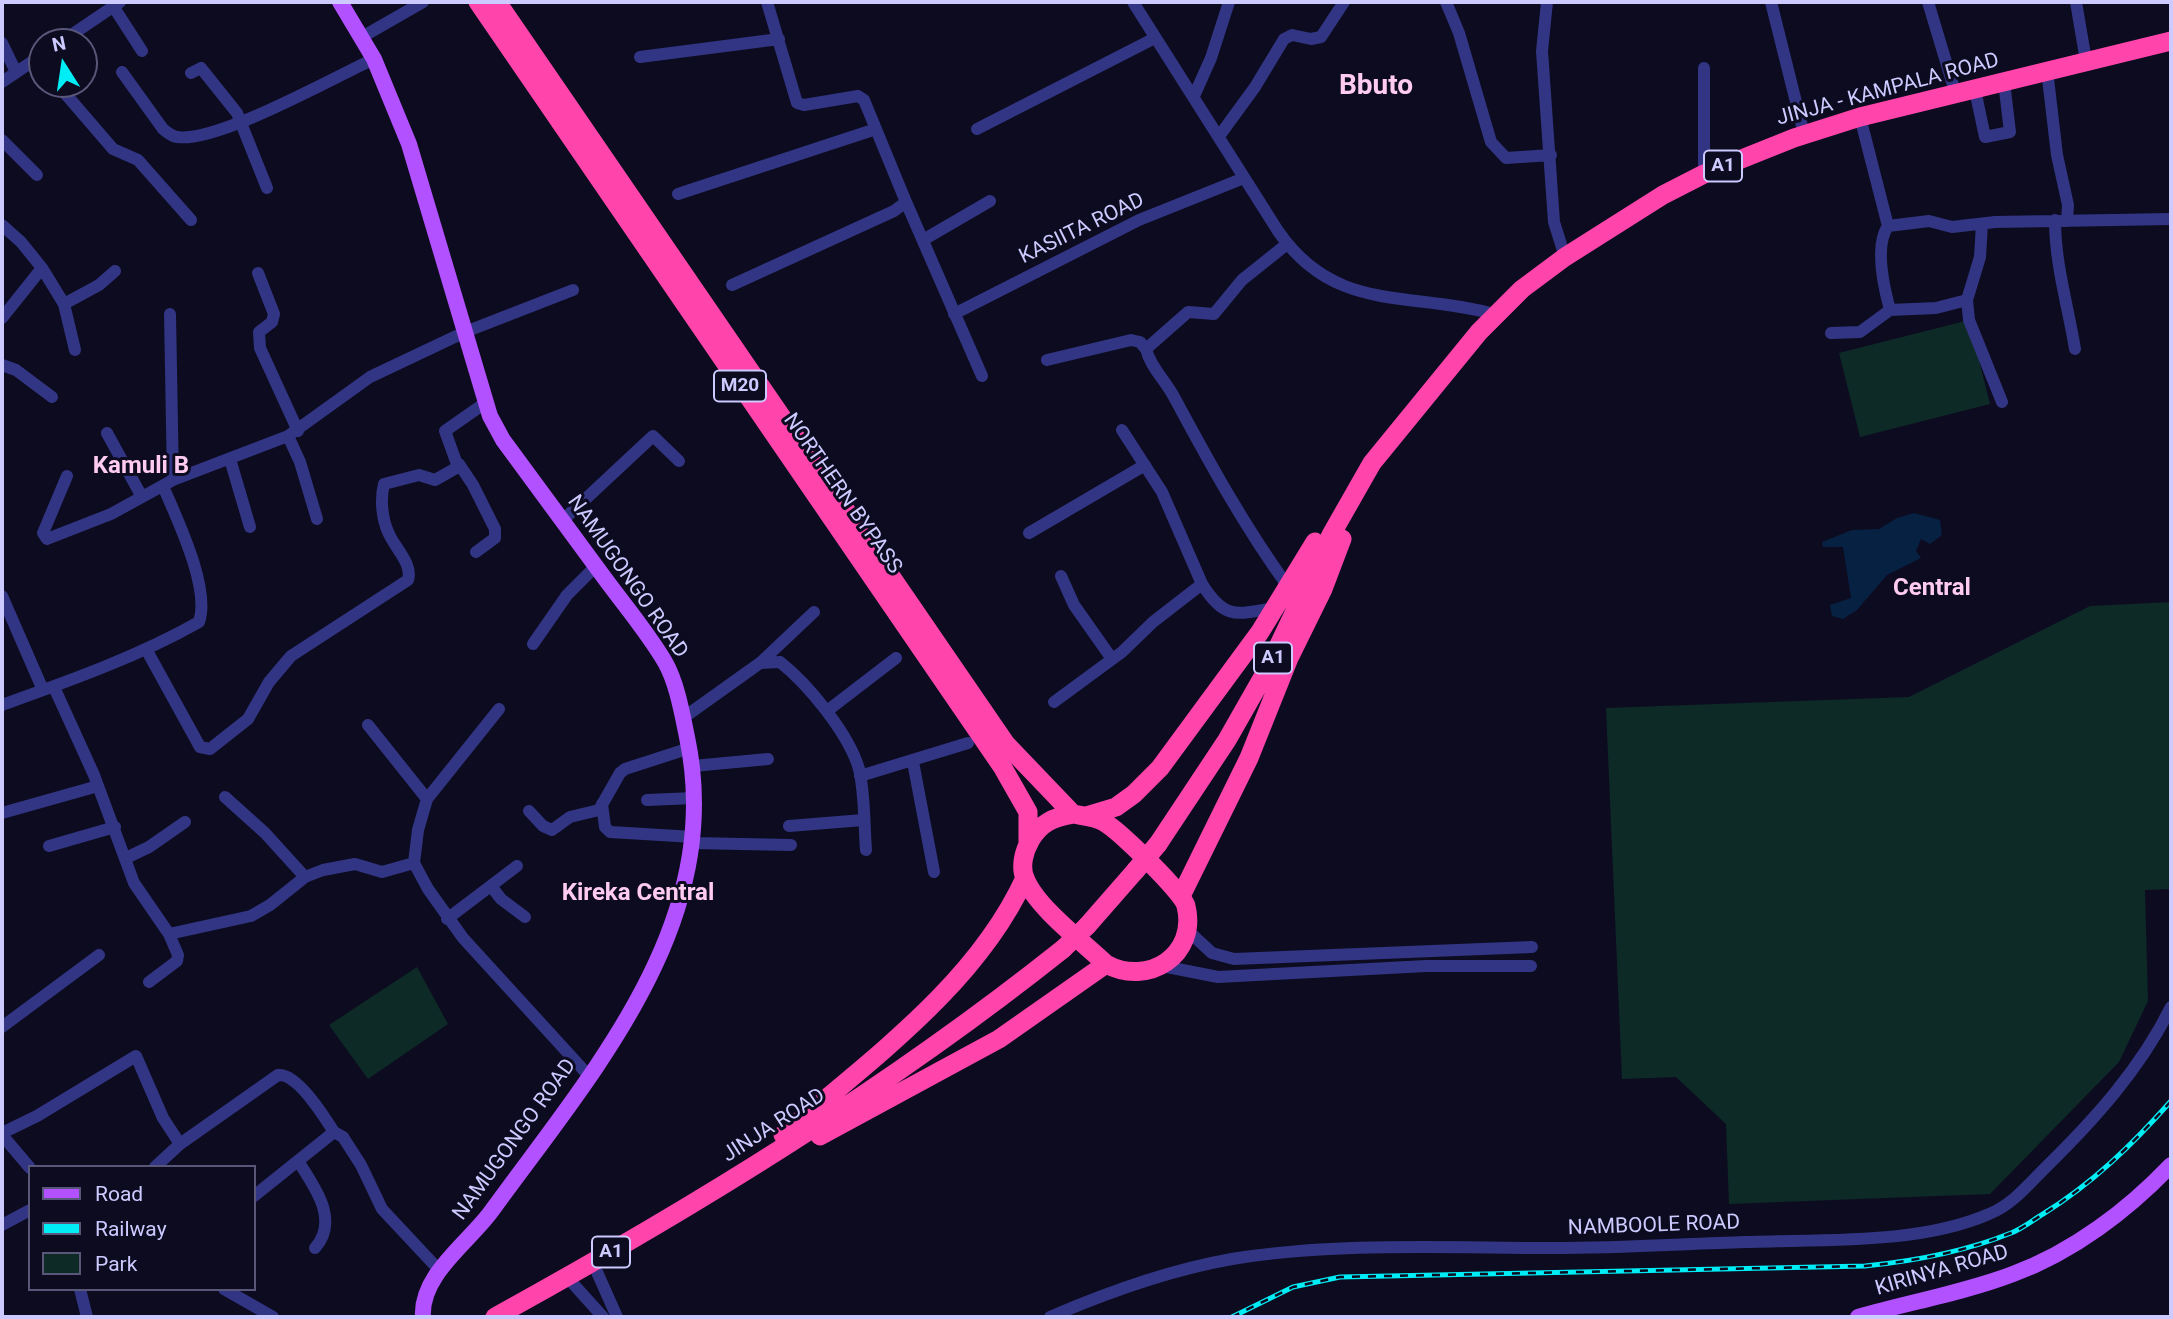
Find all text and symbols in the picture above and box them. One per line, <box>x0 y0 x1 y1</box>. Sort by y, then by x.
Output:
north arrow <box>28 28 98 98</box>
text: N <box>50 31 68 57</box>
street label: JINJA - KAMPALA ROAD <box>1774 48 2002 132</box>
district label: Bbuto <box>1339 70 1413 104</box>
road number: A1 <box>1704 150 1742 182</box>
street label: KASIITA ROAD <box>1015 188 1149 270</box>
road number: M20 <box>714 370 766 402</box>
street label: NORTHERN BYPASS <box>777 409 907 579</box>
district label: Kamuli B <box>93 453 189 481</box>
street label: NAMUGONGO ROAD <box>561 491 693 663</box>
district label: Central <box>1893 575 1971 603</box>
road number: A1 <box>1254 642 1292 674</box>
district label: Kireka Central <box>562 880 714 908</box>
street label: NAMUGONGO ROAD <box>448 1054 582 1226</box>
street label: JINJA ROAD <box>718 1084 830 1168</box>
legend <box>28 1165 256 1291</box>
text: Road <box>95 1182 143 1206</box>
street label: NAMBOOLE ROAD <box>1567 1210 1741 1242</box>
text: Railway <box>95 1217 167 1241</box>
road number: A1 <box>592 1236 630 1268</box>
street label: KIRINYA ROAD <box>1872 1240 2012 1302</box>
text: Park <box>95 1252 137 1276</box>

